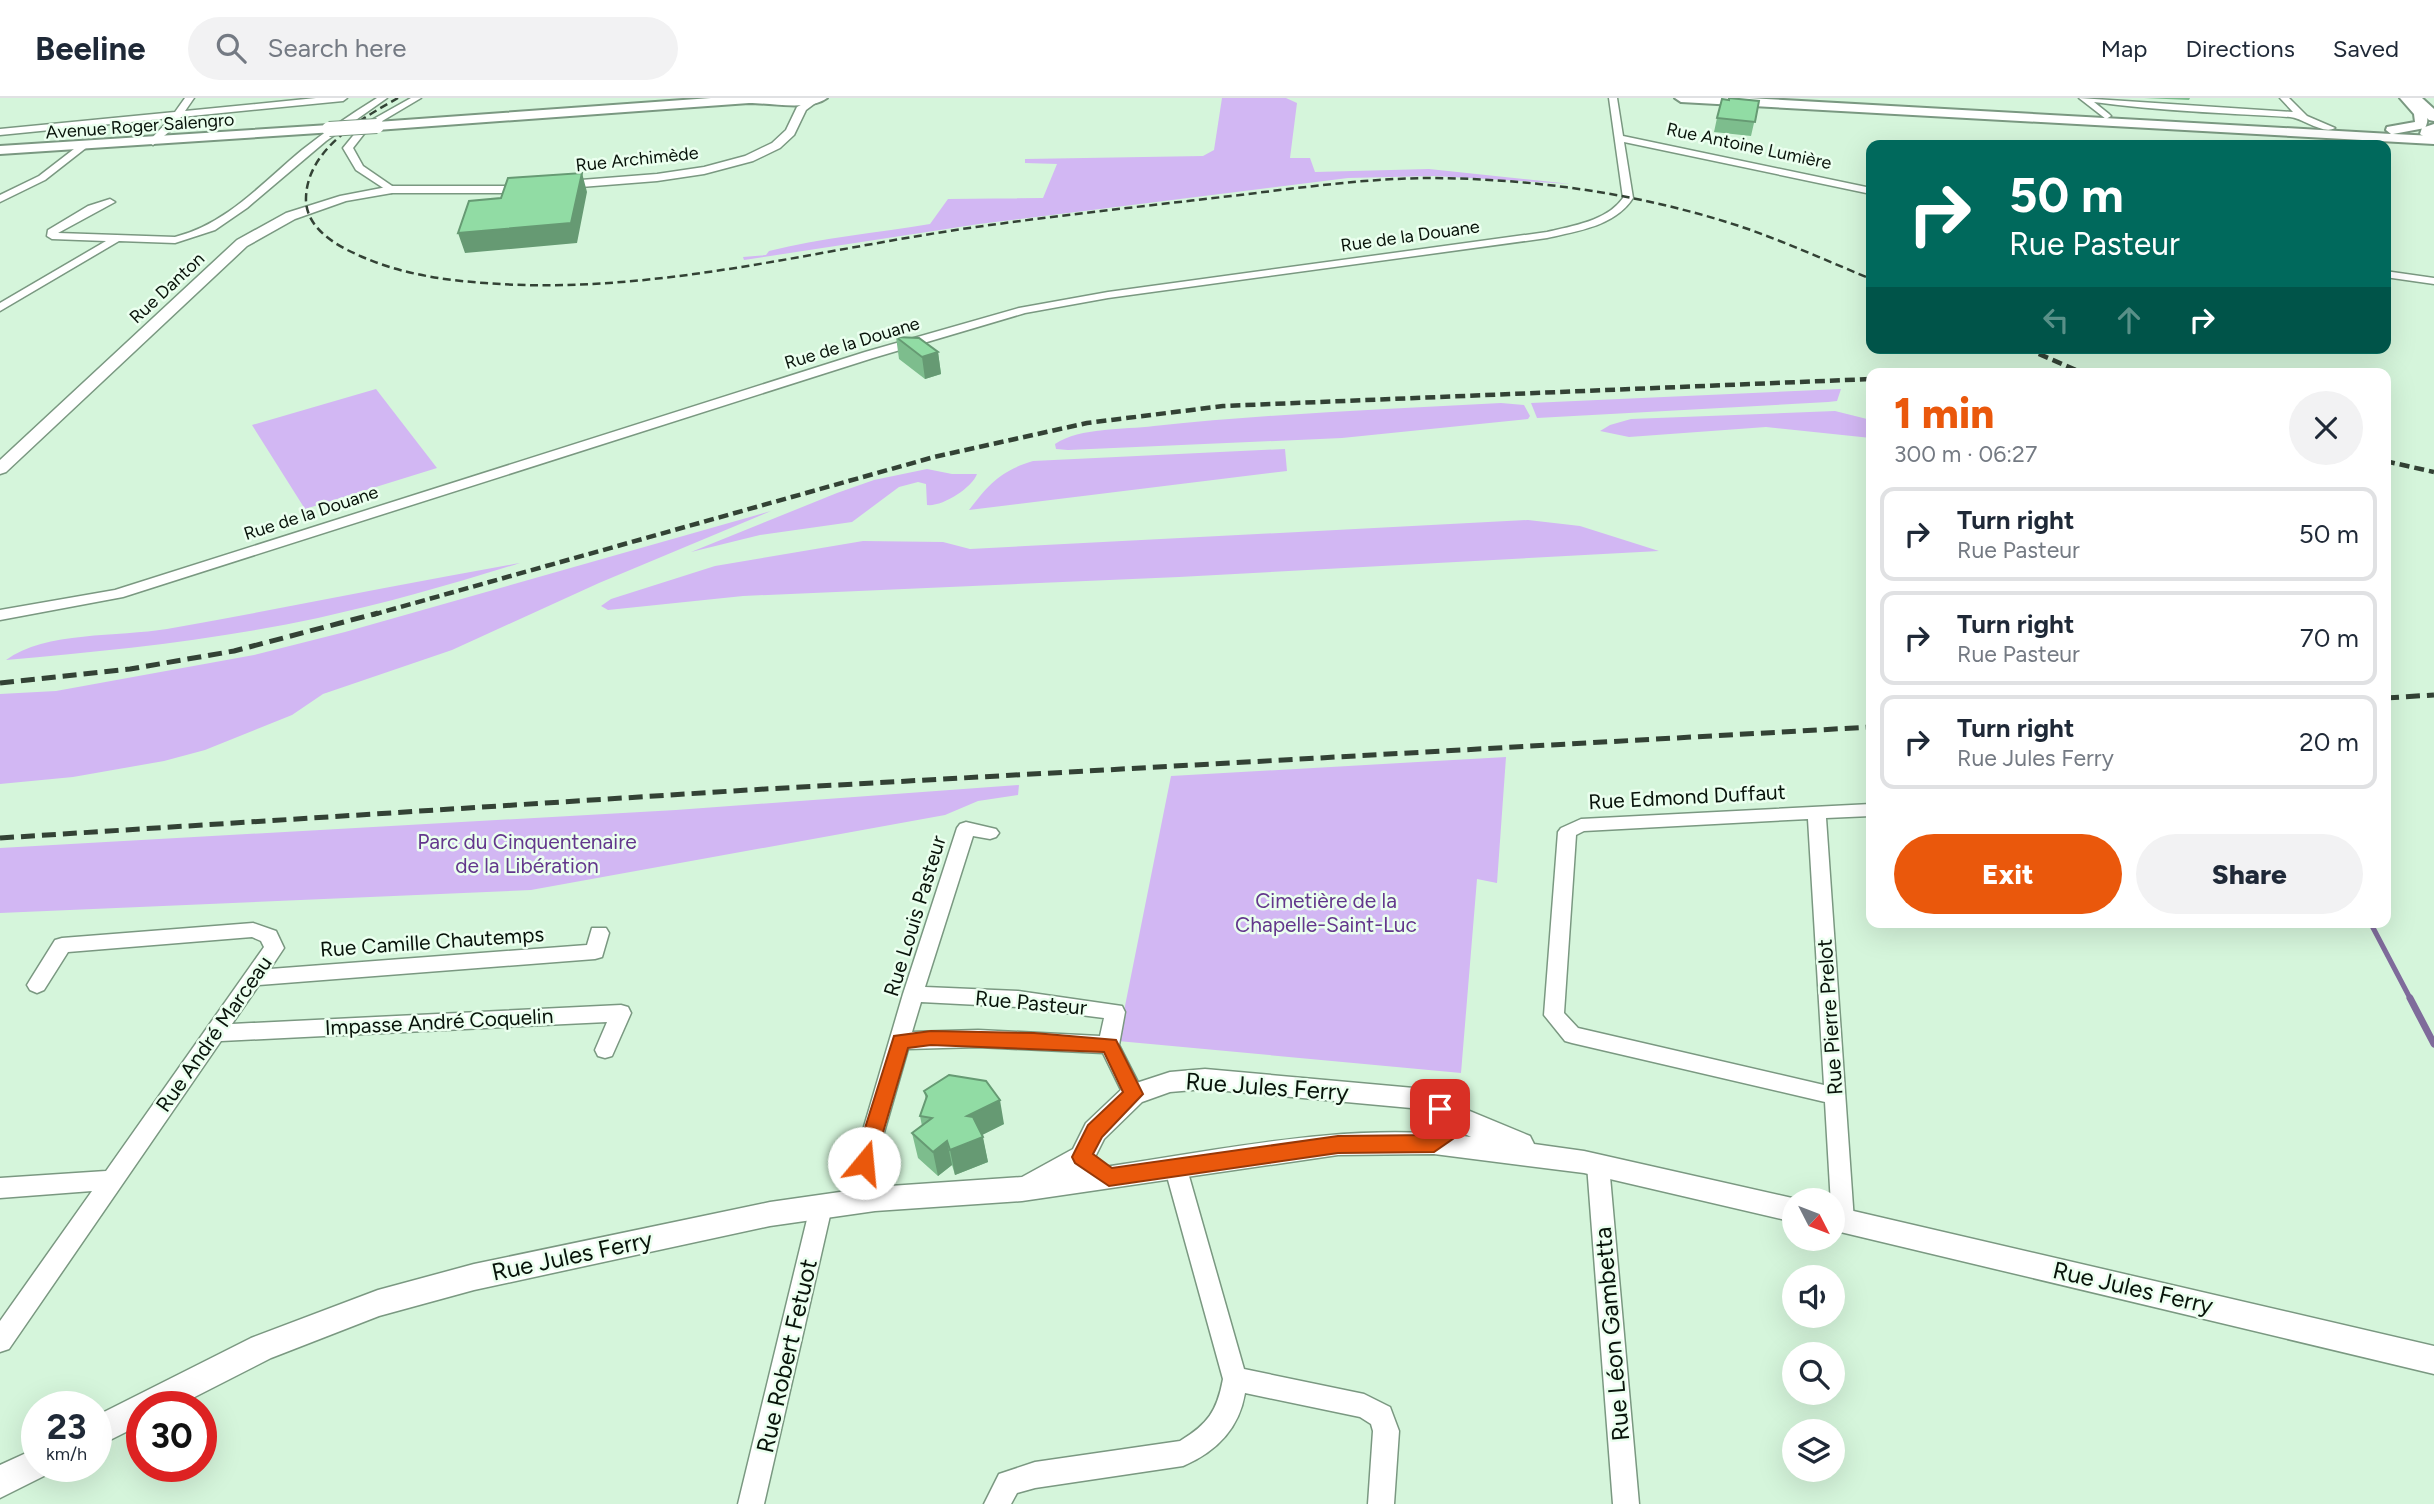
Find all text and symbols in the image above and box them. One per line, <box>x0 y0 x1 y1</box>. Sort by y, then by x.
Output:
search box <box>188 17 678 80</box>
text: Beeline <box>35 29 146 68</box>
icon: search <box>212 29 250 67</box>
text: Search here <box>268 32 406 64</box>
text: Map <box>2101 34 2147 63</box>
text: Directions <box>2185 34 2295 63</box>
text: Saved <box>2333 34 2399 63</box>
street label: Avenue Roger Salengro <box>45 108 235 144</box>
street label: Rue Antoine Lumière <box>1664 118 1834 174</box>
street label: Rue Archimède <box>575 142 700 176</box>
text: 50 m <box>2009 165 2124 224</box>
icon: right <box>1894 168 1985 259</box>
street label: Rue de la Douane <box>1339 215 1481 257</box>
text: Rue Pasteur <box>2009 225 2180 263</box>
street label: Rue Danton <box>125 248 209 328</box>
icon: left <box>2037 301 2075 339</box>
icon: ahead <box>2110 301 2148 339</box>
icon: right <box>2183 301 2221 339</box>
street label: Rue de la Douane <box>782 312 922 374</box>
text: 1 min <box>1894 388 1994 439</box>
button: close <box>2289 391 2363 465</box>
text: 300 m · 06:27 <box>1894 440 2037 468</box>
street label: Rue de la Douane <box>241 481 381 545</box>
text: Turn right <box>1957 504 2074 536</box>
icon: right <box>1898 515 1936 553</box>
text: 50 m <box>2299 518 2359 550</box>
text: Rue Pasteur <box>1957 536 2080 564</box>
text: Turn right <box>1957 608 2074 640</box>
icon: right <box>1898 619 1936 657</box>
text: 70 m <box>2300 622 2359 654</box>
text: Rue Pasteur <box>1957 640 2080 668</box>
text: Turn right <box>1957 712 2074 744</box>
icon: right <box>1898 723 1936 761</box>
text: 20 m <box>2299 726 2359 758</box>
text: Rue Jules Ferry <box>1957 744 2114 772</box>
street label: Rue Edmond Duffaut <box>1588 779 1786 814</box>
park label: Parc du Cinquentenaire de la Libération <box>417 829 637 878</box>
street label: Rue Louis Pasteur <box>878 832 951 999</box>
button: Exit <box>1894 834 2122 914</box>
button: Share <box>2136 834 2363 914</box>
park label: Cimetière de la Chapelle-Saint-Luc <box>1235 888 1417 937</box>
street label: Rue Camille Chautemps <box>319 921 545 962</box>
street label: Rue Pierre Prelot <box>1812 938 1847 1096</box>
street label: Rue André Marceau <box>150 951 277 1116</box>
street label: Rue Pasteur <box>974 985 1088 1020</box>
street label: Impasse André Coquelin <box>324 1003 554 1040</box>
street label: Rue Jules Ferry <box>1184 1066 1350 1107</box>
pin <box>1410 1079 1470 1139</box>
icon: arrive <box>1421 1090 1459 1128</box>
position arrow <box>827 1126 901 1200</box>
north arrow <box>1782 1188 1844 1251</box>
map controls <box>1782 1188 1845 1482</box>
street label: Rue Jules Ferry <box>489 1224 655 1287</box>
street label: Rue Léon Gambetta <box>1588 1226 1635 1442</box>
street label: Rue Jules Ferry <box>2050 1255 2216 1320</box>
street label: Rue Robert Fetuot <box>750 1256 823 1456</box>
button: sound <box>1782 1265 1845 1328</box>
button: search <box>1782 1342 1845 1405</box>
speed limit sign: 30 <box>126 1391 217 1482</box>
text: 23 <box>47 1406 86 1448</box>
button: layers <box>1782 1419 1845 1482</box>
text: km/h <box>46 1443 87 1465</box>

